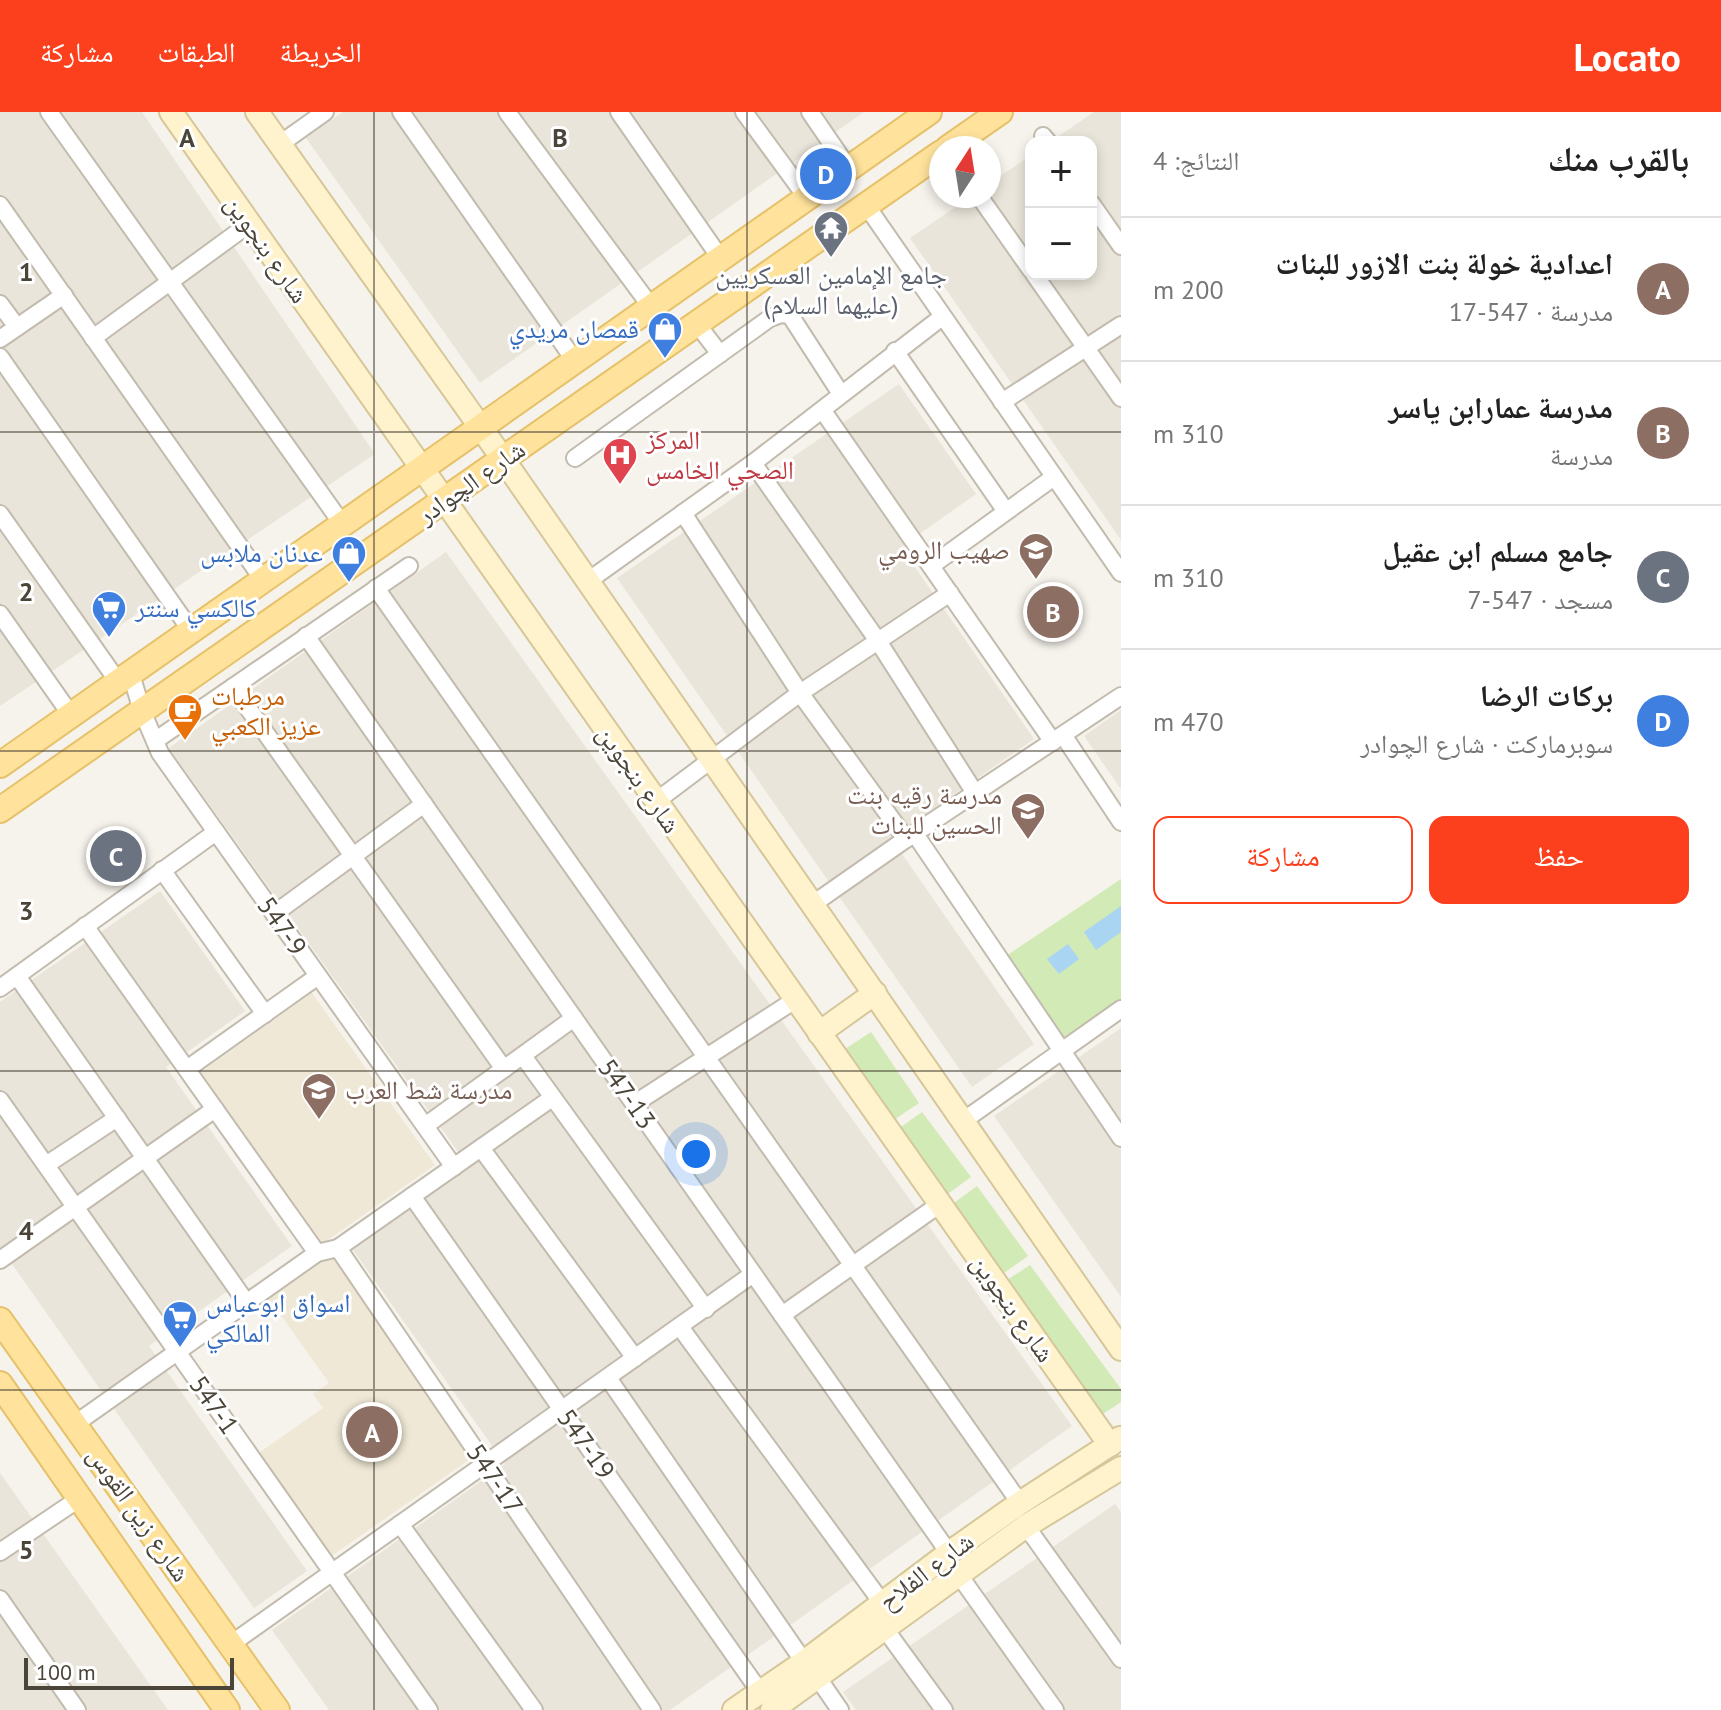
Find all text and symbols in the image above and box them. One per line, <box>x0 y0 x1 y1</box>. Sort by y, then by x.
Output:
text: Locato <box>1574 32 1681 81</box>
text: مشاركة <box>40 33 114 70</box>
text: الطبقات <box>158 33 235 70</box>
text: الخريطة <box>279 33 362 70</box>
text: A <box>179 121 195 154</box>
text: B <box>552 121 568 154</box>
north arrow <box>929 136 1001 208</box>
map controls <box>1025 136 1097 280</box>
button: + <box>1025 136 1097 208</box>
text: بالقرب منك <box>1548 136 1689 180</box>
pin: D <box>800 144 852 204</box>
text: النتائج: 4 <box>1153 144 1240 177</box>
street label: شارع بنجوين <box>218 188 317 309</box>
button: − <box>1025 208 1097 280</box>
temple icon: جامع الإمامين العسكريين (عليهما السلام) <box>812 209 850 259</box>
text: اعدادية خولة بنت الازور للبنات <box>1275 243 1613 282</box>
text: 1 <box>19 255 33 288</box>
place label: جامع الإمامين العسكريين (عليهما السلام) <box>715 258 947 323</box>
text: 200 m <box>1153 273 1224 306</box>
text: A <box>1655 273 1671 306</box>
text: مدرسة · 547-17 <box>1449 295 1613 328</box>
shop icon: قمصان مريدي <box>646 310 684 360</box>
place label: قمصان مريدي <box>509 312 639 350</box>
text: مدرسة عمارابن ياسر <box>1388 387 1613 426</box>
text: 310 m <box>1153 417 1224 450</box>
text: B <box>1655 417 1671 450</box>
place label: المركز الصحي الخامس <box>645 423 794 491</box>
street label: شارع الچوادر <box>409 432 531 531</box>
hospital icon: المركز الصحي الخامس <box>601 436 639 486</box>
text: مدرسة <box>1550 439 1613 472</box>
school or university icon: صهيب الرومي <box>1017 531 1055 581</box>
text: جامع مسلم ابن عقيل <box>1383 531 1613 570</box>
place label: صهيب الرومي <box>878 533 1010 571</box>
shop icon: عدنان ملابس <box>330 534 368 584</box>
place label: عدنان ملابس <box>200 536 323 569</box>
text: 310 m <box>1153 561 1224 594</box>
text: C <box>1656 561 1670 594</box>
text: 2 <box>19 575 33 608</box>
pin: B <box>1027 582 1079 642</box>
text: مسجد · 547-7 <box>1467 583 1613 616</box>
supermarket icon: كالكسي سنتر <box>90 589 128 639</box>
place label: كالكسي سنتر <box>134 591 257 629</box>
text: بركات الرضا <box>1480 675 1613 714</box>
place label: مرطبات عزيز الكعبي <box>211 679 321 747</box>
cafe icon: مرطبات عزيز الكعبي <box>166 692 204 742</box>
text: 470 m <box>1153 705 1224 738</box>
text: D <box>1655 705 1671 738</box>
street label: شارع بنجوين <box>590 718 689 839</box>
text: سوبرماركت · شارع الچوادر <box>1360 727 1613 760</box>
place label: مدرسة رقيه بنت الحسين للبنات <box>847 778 1002 841</box>
school or university icon: مدرسة رقيه بنت الحسين للبنات <box>1009 791 1047 841</box>
button: مشاركة <box>1153 816 1413 904</box>
button: حفظ <box>1429 816 1689 904</box>
pin: C <box>90 826 142 886</box>
street label: 547-9 <box>250 890 314 962</box>
text: 3 <box>19 894 33 927</box>
street label: 547-13 <box>591 1052 663 1135</box>
school or university icon: مدرسة شط العرب <box>300 1071 338 1121</box>
place label: مدرسة شط العرب <box>345 1073 512 1106</box>
your location <box>676 1134 716 1174</box>
text: 4 <box>19 1214 34 1247</box>
street label: شارع بنجوين <box>964 1247 1063 1368</box>
place label: اسواق ابوعباس المالكي <box>206 1286 351 1354</box>
supermarket icon: اسواق ابوعباس المالكي <box>161 1299 199 1349</box>
street label: 547-1 <box>182 1369 246 1441</box>
pin: A <box>346 1402 398 1462</box>
street label: 547-19 <box>550 1402 622 1485</box>
street label: 547-17 <box>460 1437 531 1521</box>
street label: شارع زين القوس <box>81 1440 198 1588</box>
street label: شارع الفلاح <box>872 1524 980 1617</box>
text: 5 <box>19 1533 33 1566</box>
scale bar <box>24 1654 234 1690</box>
text: 100 m <box>36 1658 96 1686</box>

